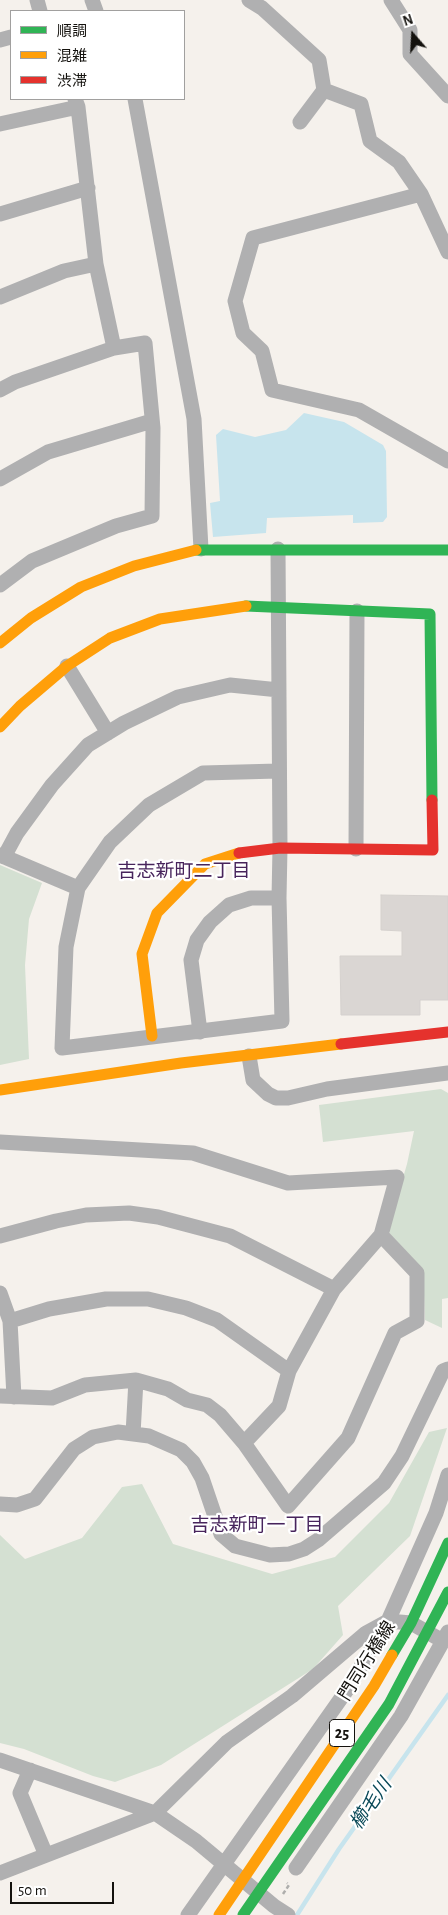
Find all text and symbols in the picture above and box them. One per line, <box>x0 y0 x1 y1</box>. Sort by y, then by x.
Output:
legend <box>10 10 185 100</box>
north arrow <box>388 10 438 60</box>
text: N <box>401 13 415 29</box>
text: 順調 <box>57 24 87 39</box>
text: 混雑 <box>57 49 87 64</box>
text: 渋滞 <box>57 74 87 89</box>
district label: 吉志新町二丁目 <box>118 860 250 882</box>
district label: 吉志新町一丁目 <box>191 1514 323 1536</box>
street label: 門司行橋線 <box>334 1617 400 1705</box>
road number: 25 <box>330 1720 354 1746</box>
water label: 櫛毛川 <box>345 1774 397 1834</box>
scale bar <box>12 1872 116 1904</box>
text: 50 m <box>18 1883 47 1898</box>

